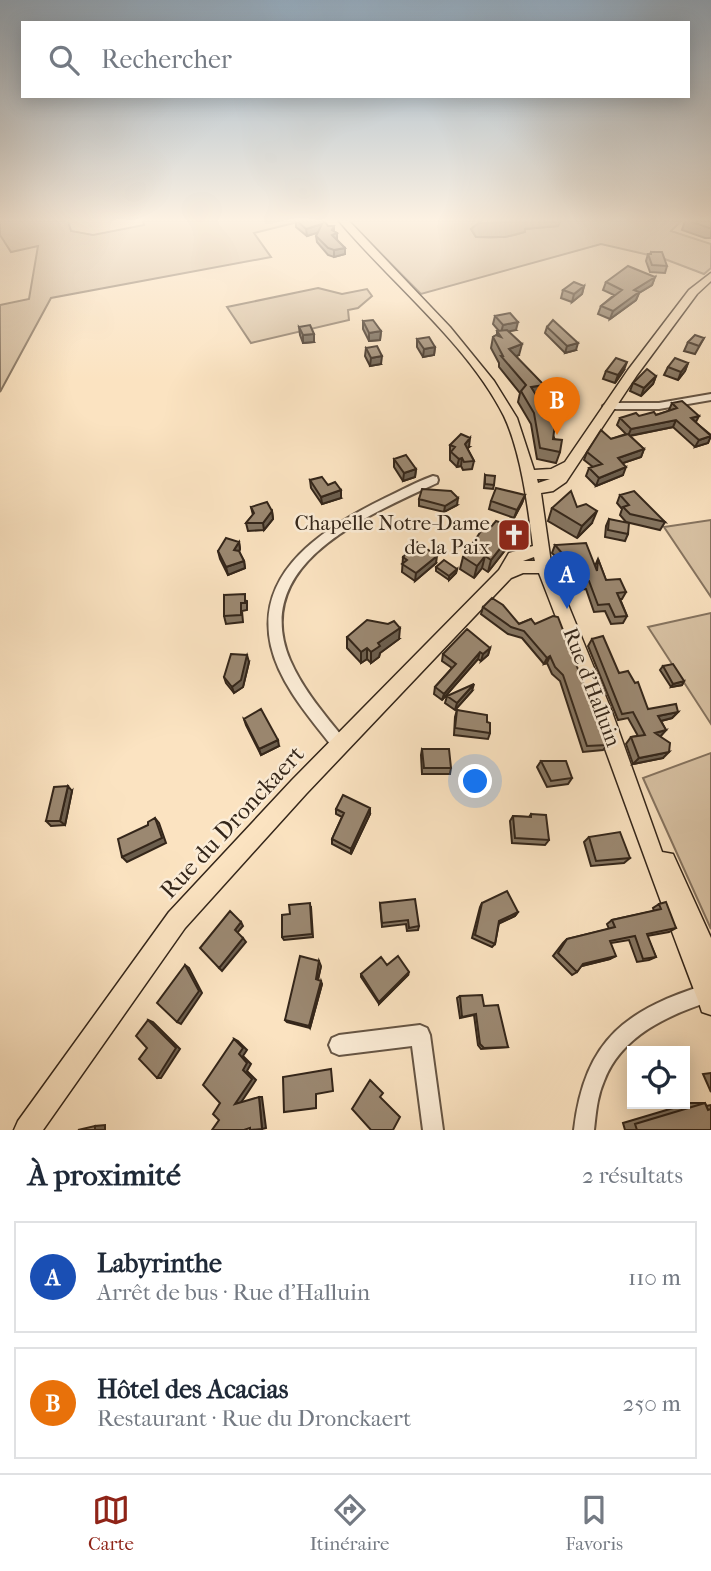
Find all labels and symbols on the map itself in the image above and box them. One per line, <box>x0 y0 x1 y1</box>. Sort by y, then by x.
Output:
pin: B <box>534 377 580 435</box>
place label: Chapelle Notre-Dame de la Paix <box>295 511 490 559</box>
church icon: Chapelle Notre-Dame de la Paix <box>495 516 533 554</box>
pin: A <box>544 551 590 609</box>
street label: Rue d'Halluin <box>558 624 626 750</box>
street label: Rue du Dronckaert <box>154 740 310 904</box>
your location <box>458 764 492 798</box>

